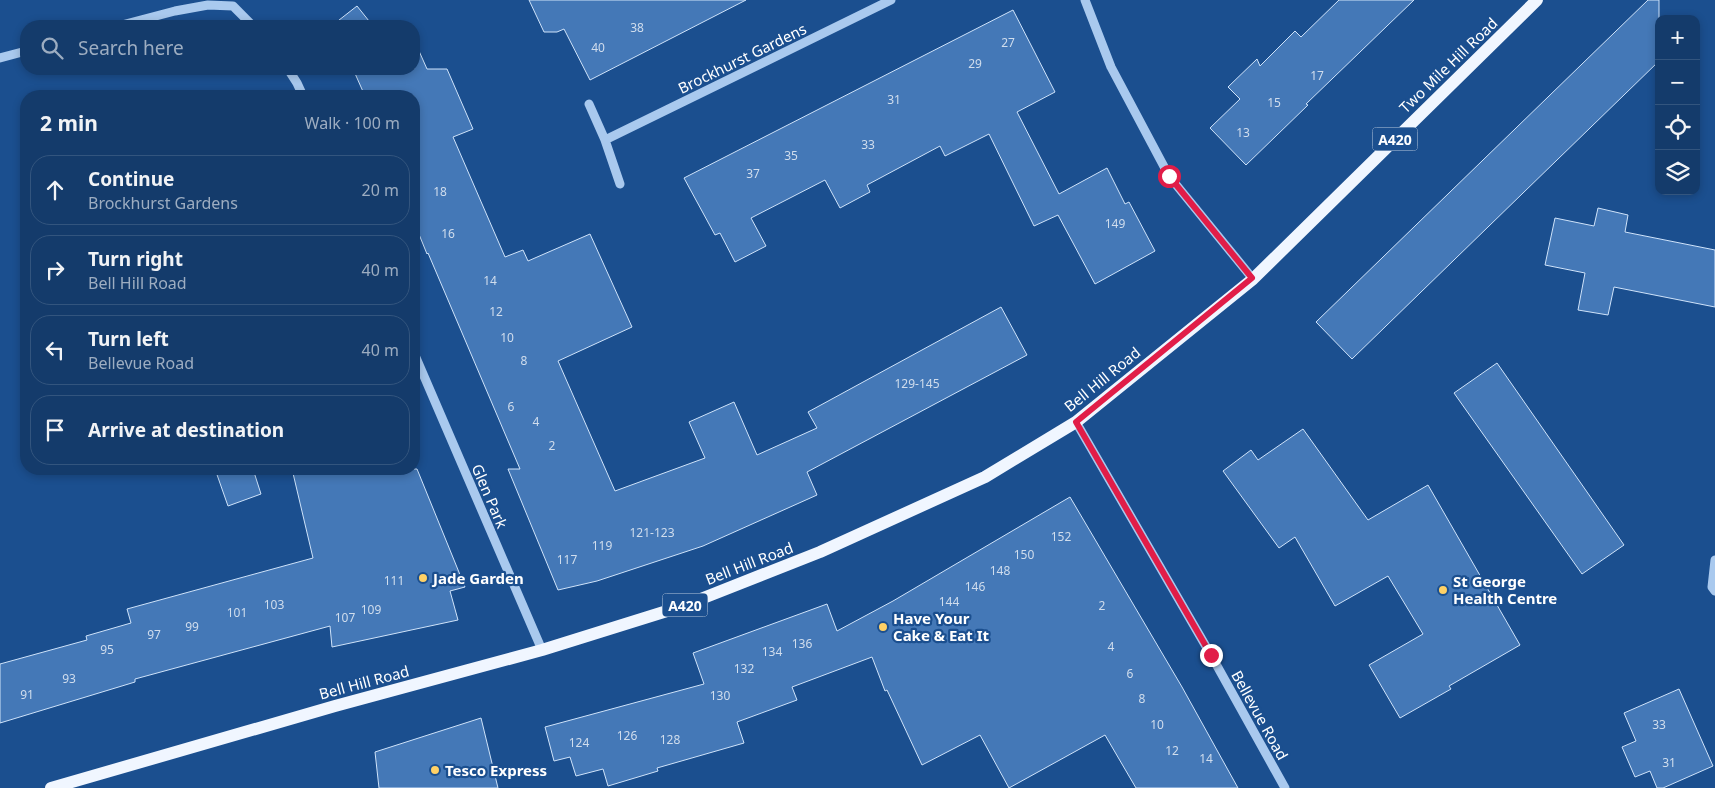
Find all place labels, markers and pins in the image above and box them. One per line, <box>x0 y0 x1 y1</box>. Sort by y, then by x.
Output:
place label: Jade Garden <box>431 568 524 588</box>
place label: St George Health Centre <box>1453 571 1557 608</box>
marker: Jade Garden <box>417 572 429 584</box>
marker: St George Health Centre <box>1437 584 1449 596</box>
place label: Have Your Cake & Eat It <box>893 608 990 645</box>
marker: Have Your Cake & Eat It <box>877 621 889 633</box>
place label: Tesco Express <box>445 760 547 780</box>
marker: Tesco Express <box>429 764 441 776</box>

